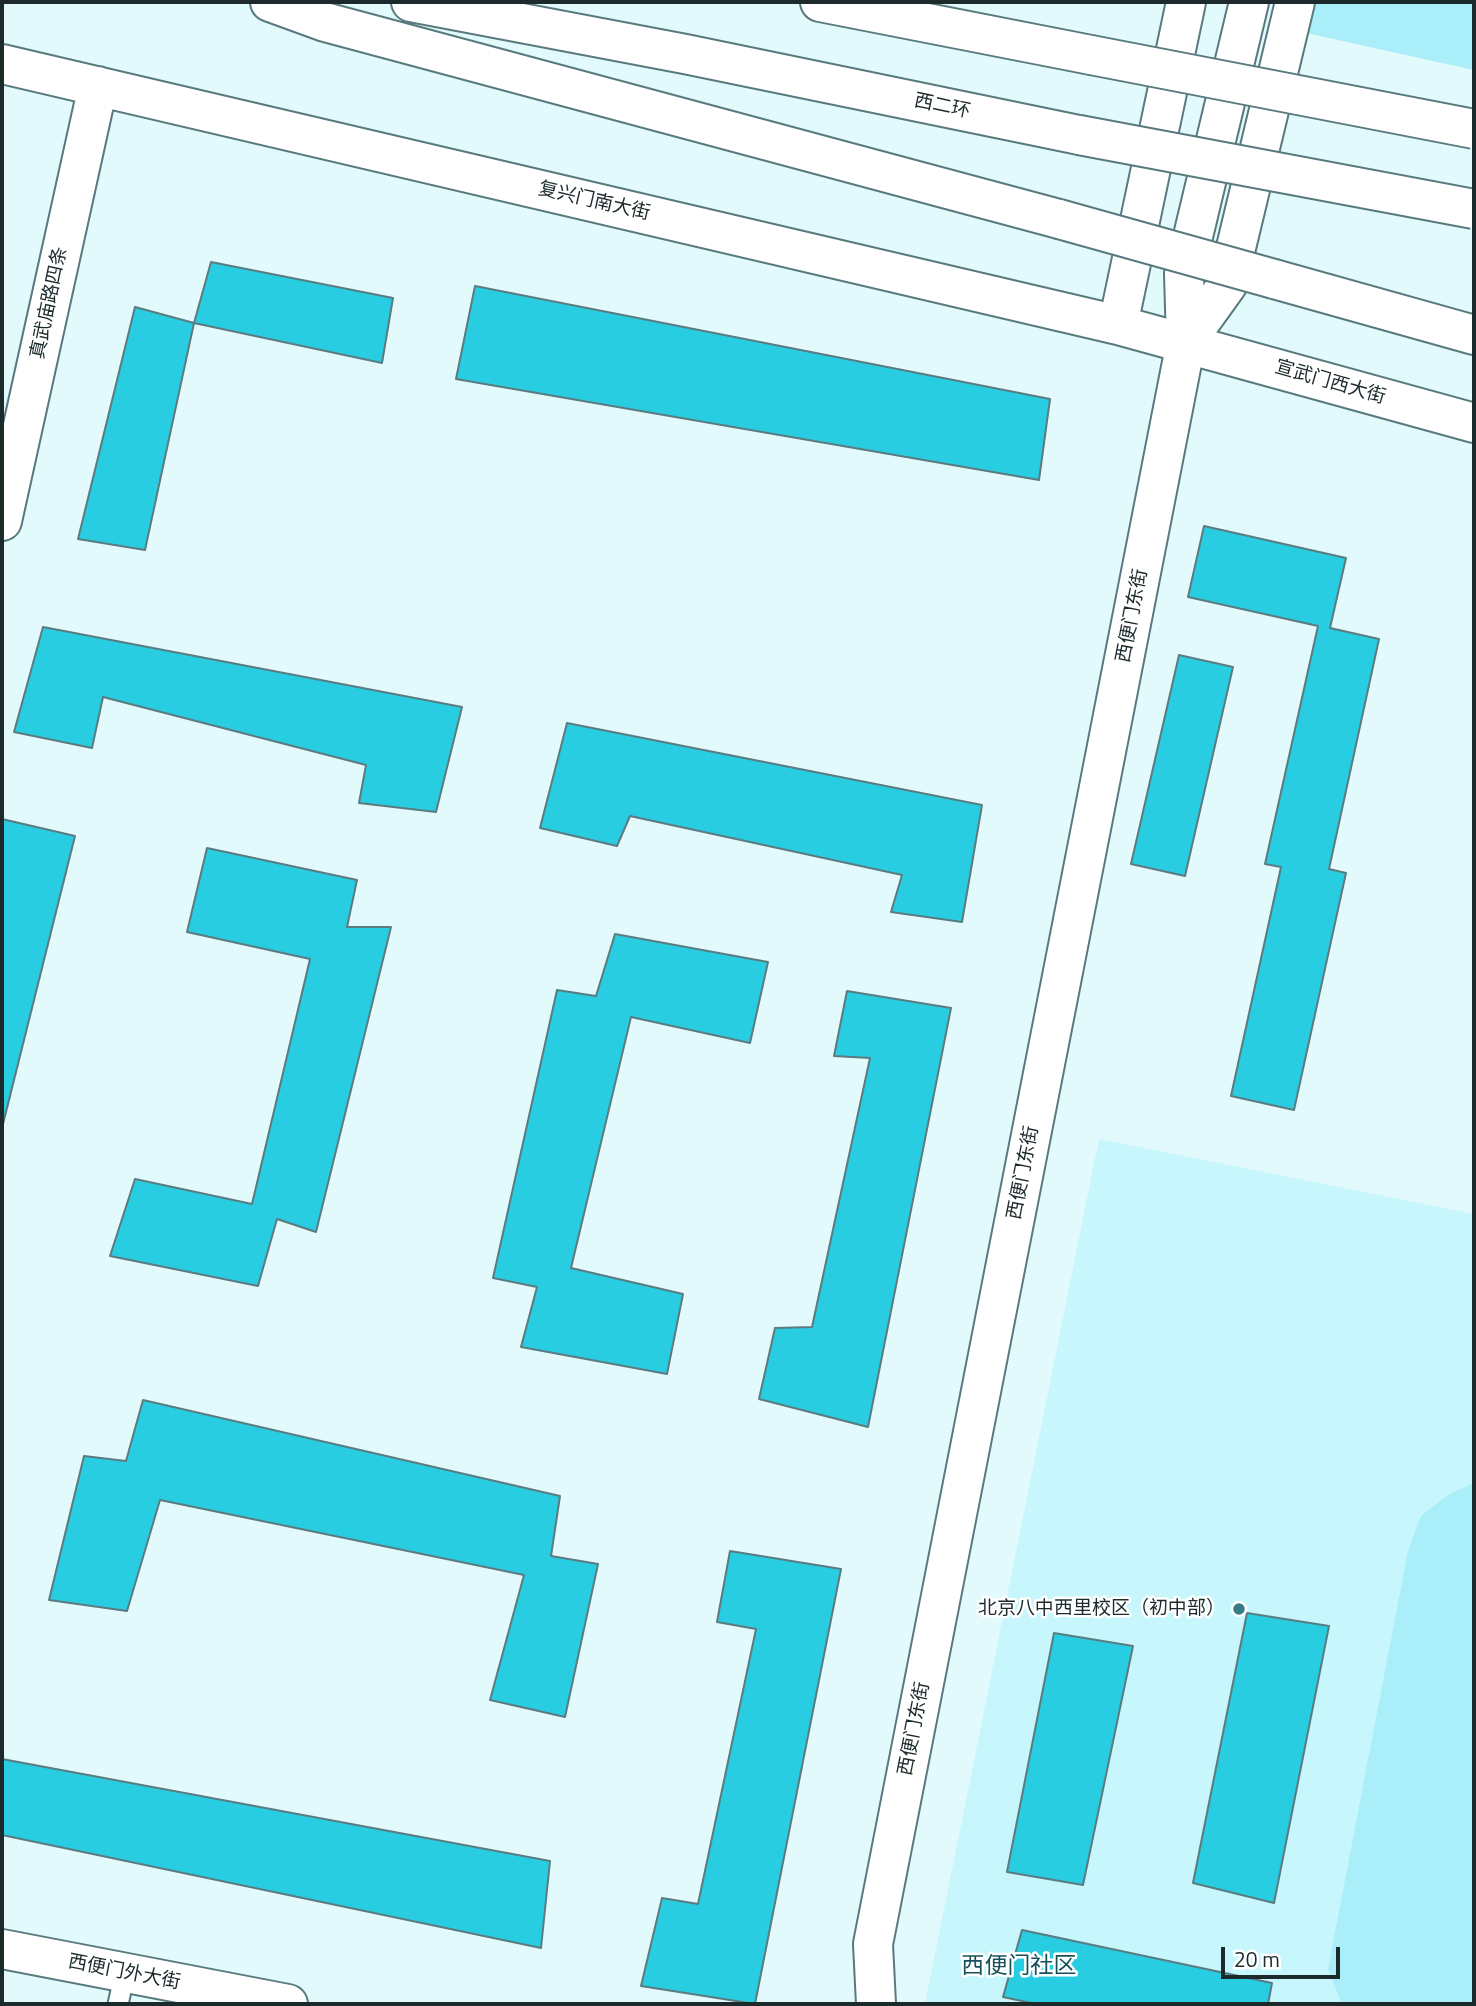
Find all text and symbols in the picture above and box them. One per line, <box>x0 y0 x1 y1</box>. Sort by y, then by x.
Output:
street label: 西二环 <box>912 90 972 124</box>
street label: 复兴门南大街 <box>536 178 652 226</box>
street label: 真武庙路四条 <box>27 245 73 361</box>
street label: 宣武门西大街 <box>1272 356 1388 410</box>
street label: 西便门东街 <box>1113 567 1153 665</box>
street label: 西便门东街 <box>1004 1124 1044 1222</box>
place label: 北京八中西里校区（初中部） <box>978 1598 1225 1620</box>
marker: 北京八中西里校区（初中部） <box>1231 1601 1247 1617</box>
street label: 西便门东街 <box>895 1680 935 1778</box>
scale bar <box>1224 1932 1343 1976</box>
text: 20 m <box>1234 1943 1280 1975</box>
street label: 西便门外大街 <box>66 1951 182 1995</box>
district label: 西便门社区 <box>962 1953 1076 1981</box>

